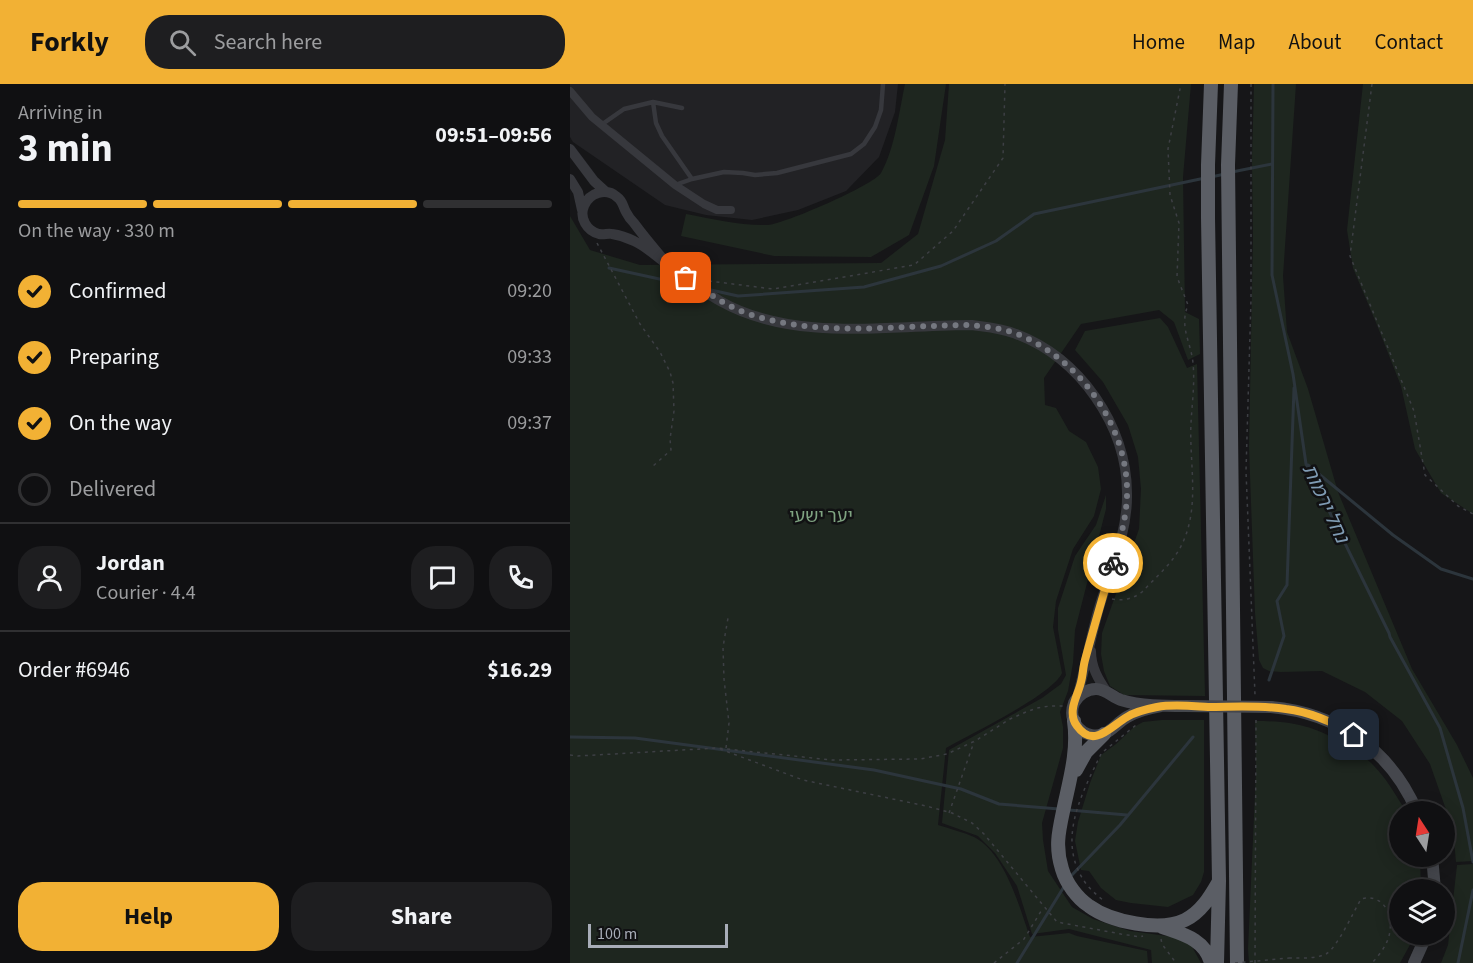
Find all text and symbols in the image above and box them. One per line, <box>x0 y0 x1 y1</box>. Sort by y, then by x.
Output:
search box <box>145 15 565 69</box>
text: Forkly <box>30 22 109 62</box>
icon: search <box>166 26 199 59</box>
text: Search here <box>214 26 322 58</box>
text: Home <box>1132 27 1185 57</box>
text: Map <box>1218 27 1256 57</box>
text: About <box>1289 27 1341 57</box>
text: Contact <box>1374 27 1443 57</box>
text: Arriving in <box>18 99 103 127</box>
text: 09:51–09:56 <box>435 119 552 151</box>
text: 3 min <box>18 121 113 177</box>
text: On the way · 330 m <box>18 217 175 245</box>
pin <box>660 252 711 303</box>
icon: bag <box>669 261 702 294</box>
icon: check <box>18 275 51 308</box>
text: Confirmed <box>69 275 166 307</box>
text: 09:20 <box>507 277 552 305</box>
icon: check <box>18 341 51 374</box>
text: Preparing <box>69 341 159 373</box>
text: 09:33 <box>507 343 552 371</box>
icon: check <box>18 407 51 440</box>
text: On the way <box>69 407 172 439</box>
text: 09:37 <box>507 409 552 437</box>
water label: נחל ירמות <box>1295 459 1356 549</box>
text: Delivered <box>69 473 156 505</box>
park label: יער ישעי <box>789 504 853 529</box>
courier <box>1083 533 1143 593</box>
button: person <box>18 546 81 609</box>
button: chat <box>411 546 474 609</box>
button: phone <box>489 546 552 609</box>
text: Jordan <box>96 547 165 579</box>
icon: bike <box>1097 547 1130 580</box>
text: Courier · 4.4 <box>96 579 196 607</box>
text: Order #6946 <box>18 654 130 686</box>
text: $16.29 <box>487 654 552 686</box>
pin <box>1328 709 1379 760</box>
icon: home <box>1337 718 1370 751</box>
north arrow <box>1389 801 1455 867</box>
map controls <box>1389 801 1455 945</box>
button: layers <box>1389 879 1455 945</box>
button: Help <box>18 882 279 951</box>
button: Share <box>291 882 552 951</box>
scale bar <box>588 921 728 948</box>
text: 100 m <box>597 923 637 945</box>

